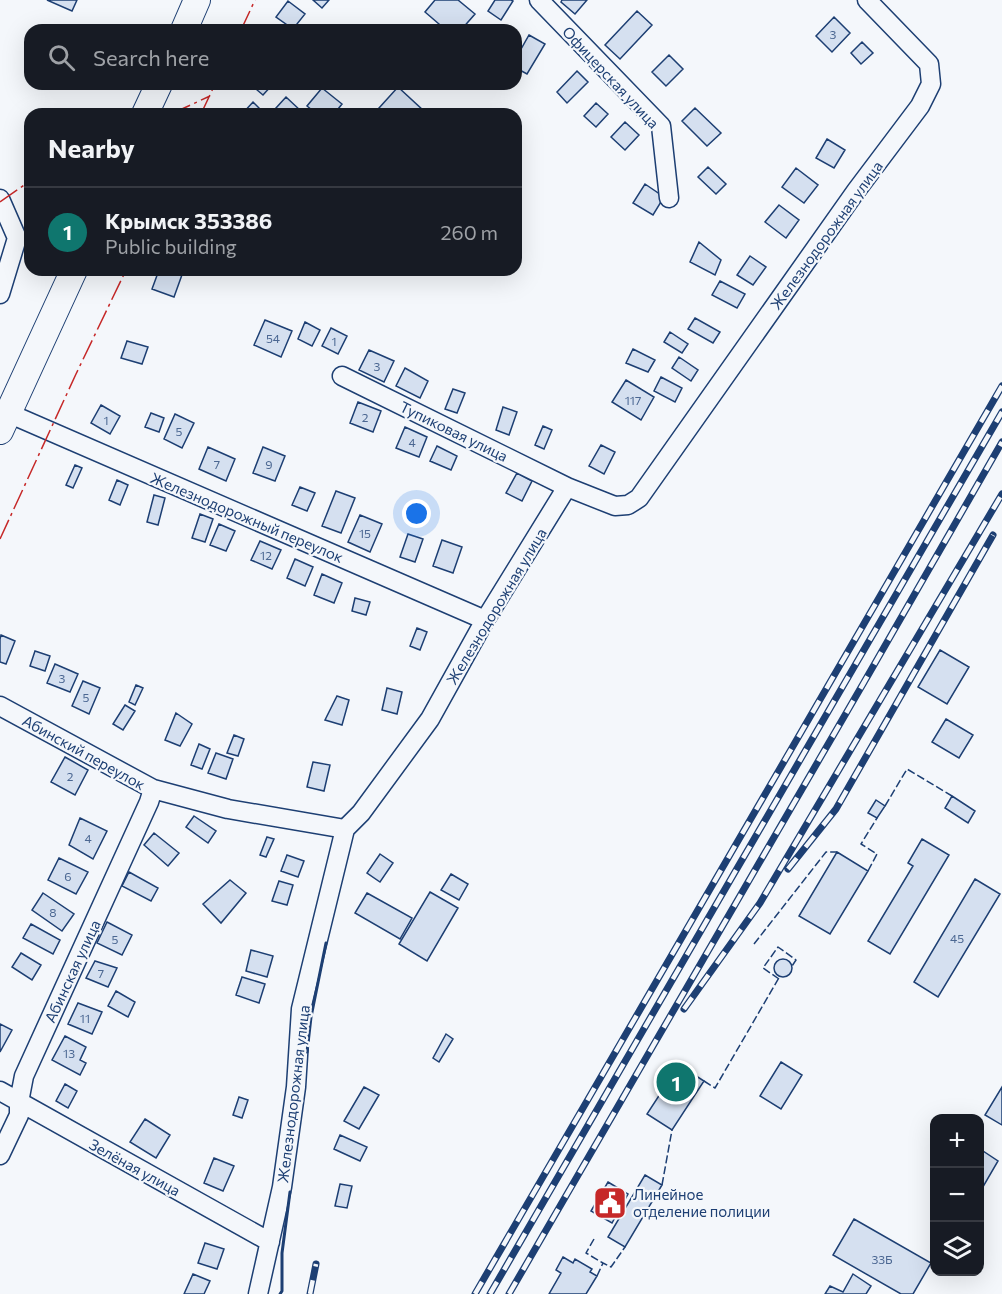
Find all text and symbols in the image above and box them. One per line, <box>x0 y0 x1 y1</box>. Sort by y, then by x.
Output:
street label: Офицерская улица <box>559 22 663 132</box>
search box <box>24 24 522 90</box>
house number: 3 <box>830 27 837 41</box>
icon: search <box>45 41 78 74</box>
text: Search here <box>93 44 209 71</box>
text: Nearby <box>48 132 135 163</box>
street label: Железнодорожная улица <box>766 157 886 313</box>
text: Крымск 353386 <box>105 207 272 234</box>
text: 1 <box>63 220 72 244</box>
text: 260 m <box>440 220 498 244</box>
text: Public building <box>105 234 237 258</box>
house number: 54 <box>266 331 280 345</box>
house number: 1 <box>331 334 337 348</box>
house number: 3 <box>374 359 381 373</box>
house number: 117 <box>625 393 641 407</box>
street label: Тупиковая улица <box>397 397 511 465</box>
house number: 2 <box>362 410 369 424</box>
house number: 1 <box>103 413 109 427</box>
house number: 5 <box>176 424 183 438</box>
house number: 4 <box>408 435 416 449</box>
house number: 7 <box>214 457 220 471</box>
house number: 9 <box>265 457 273 471</box>
street label: Железнодорожный переулок <box>148 468 346 566</box>
your location <box>402 499 431 528</box>
street label: Железнодорожная улица <box>442 525 550 687</box>
house number: 15 <box>359 526 371 540</box>
house number: 12 <box>260 548 272 562</box>
house number: 3 <box>59 671 66 685</box>
house number: 5 <box>83 690 90 704</box>
street label: Абинский переулок <box>19 711 149 793</box>
house number: 2 <box>67 769 74 783</box>
house number: 4 <box>84 831 92 845</box>
house number: 6 <box>64 869 72 883</box>
house number: 8 <box>49 905 57 919</box>
street label: Абинская улица <box>40 917 104 1025</box>
house number: 45 <box>950 931 964 945</box>
house number: 5 <box>112 932 119 946</box>
house number: 7 <box>98 966 104 980</box>
street label: Железнодорожная улица <box>273 1004 313 1184</box>
house number: 11 <box>80 1011 90 1025</box>
house number: 13 <box>63 1046 75 1060</box>
pin: 1 <box>656 1060 696 1104</box>
map controls <box>930 1114 984 1276</box>
button: + <box>930 1114 984 1168</box>
street label: Зелёная улица <box>86 1135 184 1199</box>
button: − <box>930 1168 984 1222</box>
public building icon: Линейное отделение полиции <box>592 1185 628 1221</box>
place label: Линейное отделение полиции <box>633 1185 770 1220</box>
button: layers <box>930 1222 984 1276</box>
house number: 33Б <box>871 1252 893 1266</box>

